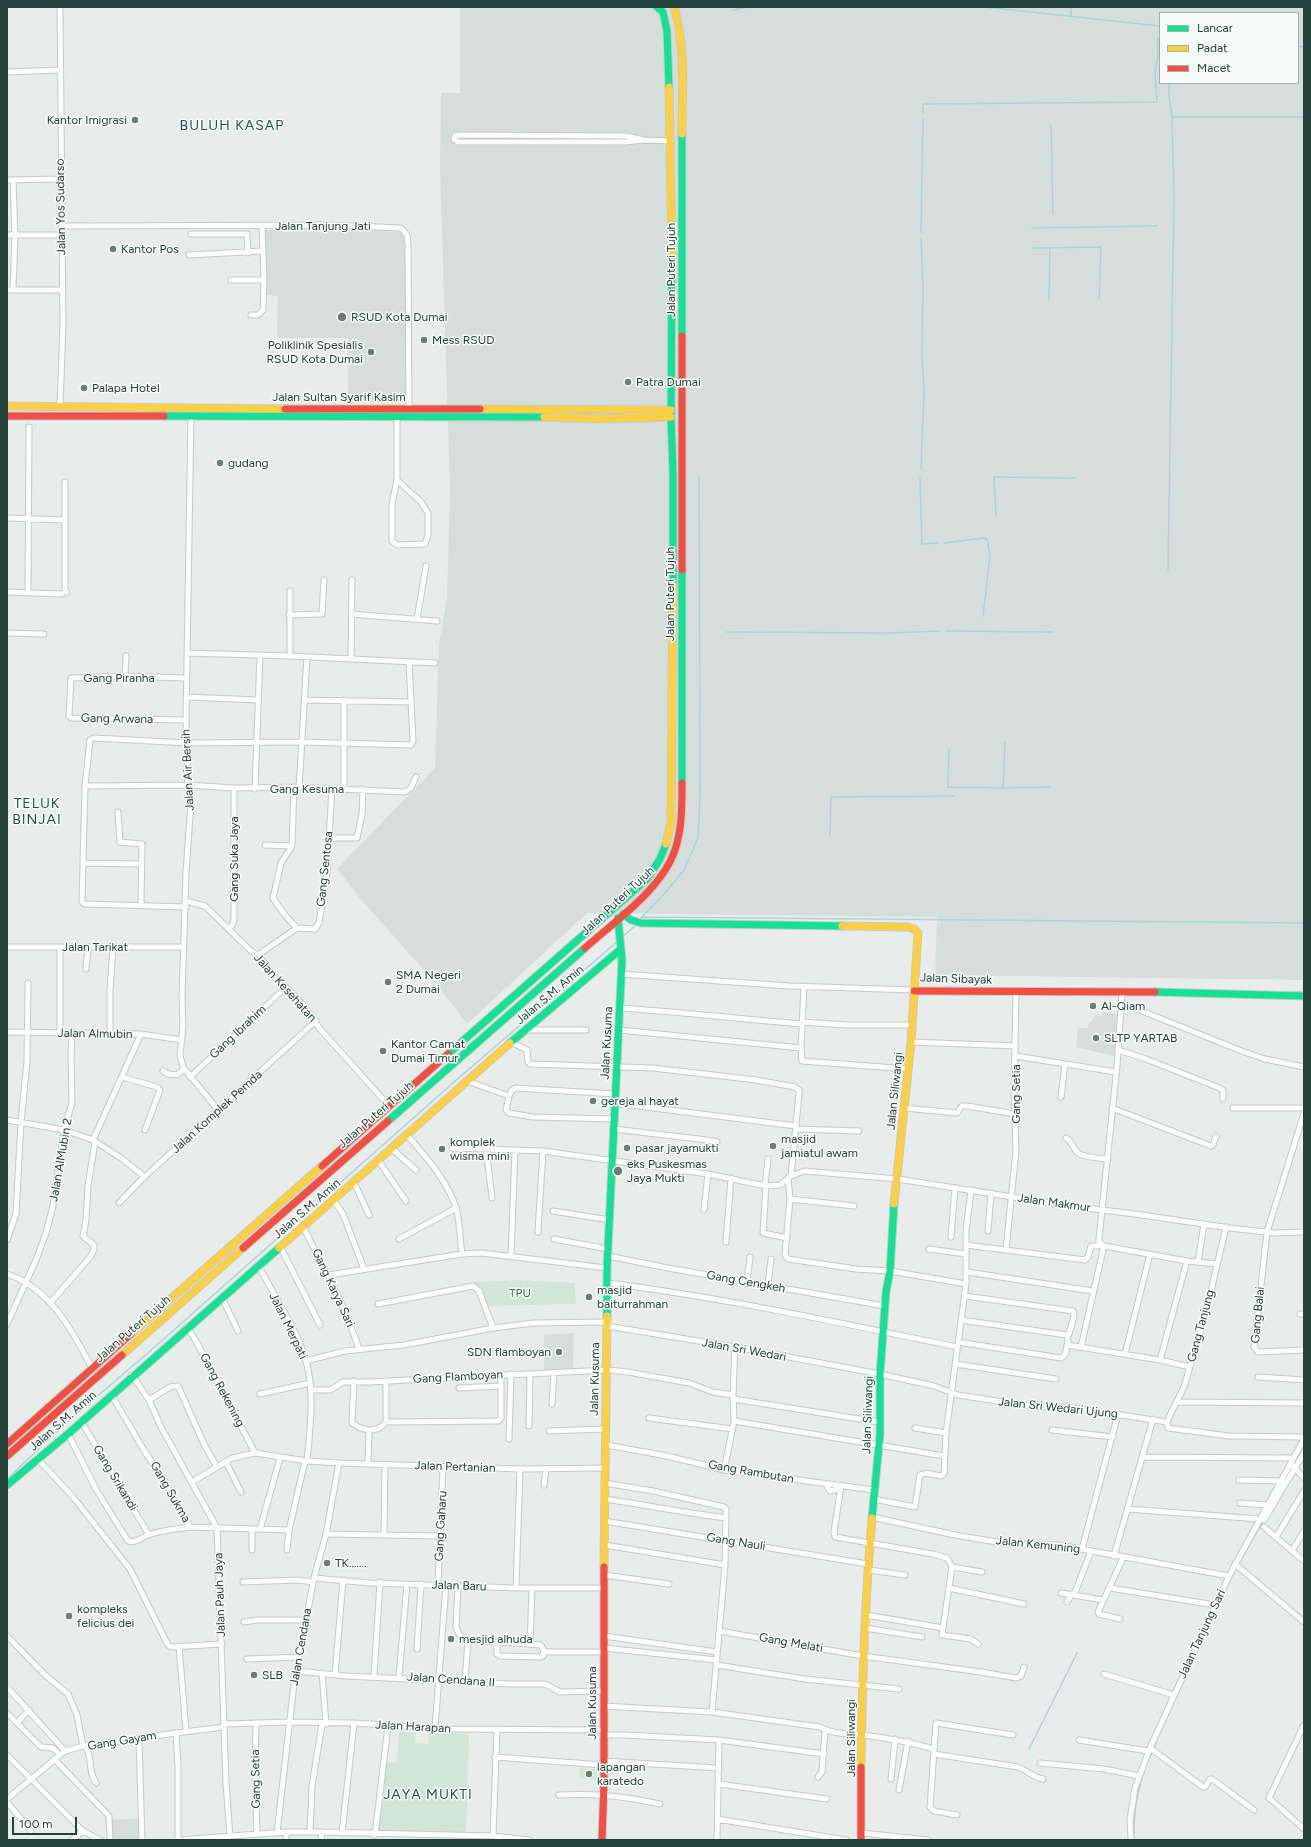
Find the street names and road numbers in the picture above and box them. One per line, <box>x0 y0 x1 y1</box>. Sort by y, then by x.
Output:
street label: Jalan Yos Sudarso <box>53 159 69 255</box>
street label: Jalan Tanjung Jati <box>275 219 371 233</box>
street label: Jalan Puteri Tujuh <box>664 223 678 317</box>
street label: Jalan Sultan Syarif Kasim <box>272 390 406 404</box>
street label: Jalan Puteri Tujuh <box>663 547 677 641</box>
street label: Gang Piranha <box>83 671 155 685</box>
street label: Gang Arwana <box>81 711 153 727</box>
street label: Jalan Air Bersih <box>179 729 197 811</box>
street label: Gang Kesuma <box>270 782 344 796</box>
street label: Gang Suka Jaya <box>227 816 241 902</box>
street label: Gang Sentosa <box>314 831 336 907</box>
street label: Jalan Puteri Tujuh <box>579 863 657 939</box>
street label: Jalan Tarikat <box>62 940 128 954</box>
street label: Jalan Kesehatan <box>251 951 319 1025</box>
street label: Jalan S.M. Amin <box>513 962 587 1028</box>
street label: Jalan Sibayak <box>920 971 992 987</box>
street label: Gang Ibrahim <box>207 1002 269 1062</box>
street label: Jalan Kusuma <box>598 1006 616 1080</box>
street label: Jalan Almubin <box>57 1026 133 1042</box>
street label: Jalan Siliwangi <box>884 1051 906 1131</box>
street label: Gang Setia <box>1009 1064 1023 1124</box>
street label: Jalan Komplek Pemda <box>169 1068 265 1156</box>
street label: Jalan Puteri Tujuh <box>336 1079 416 1151</box>
street label: Jalan AlMubin 2 <box>47 1117 75 1203</box>
street label: Jalan S.M. Amin <box>271 1176 343 1242</box>
street label: Jalan Makmur <box>1016 1191 1092 1215</box>
street label: Gang Karya Sari <box>309 1246 357 1330</box>
street label: Gang Cengkeh <box>705 1268 787 1296</box>
street label: Gang Balai <box>1248 1286 1268 1344</box>
street label: Gang Tanjung <box>1184 1288 1218 1364</box>
street label: Jalan Merpati <box>266 1290 310 1362</box>
street label: Jalan Puteri Tujuh <box>93 1293 173 1365</box>
street label: Jalan Sri Wedari <box>701 1335 787 1365</box>
street label: Jalan Kusuma <box>587 1342 603 1416</box>
street label: Gang Rekening <box>197 1351 247 1429</box>
street label: Gang Flamboyan <box>413 1367 503 1387</box>
street label: Jalan Siliwangi <box>859 1376 877 1454</box>
street label: Jalan S.M. Amin <box>27 1388 99 1454</box>
street label: Jalan Sri Wedari Ujung <box>997 1395 1119 1421</box>
street label: Gang Srikandi <box>90 1442 140 1514</box>
street label: Gang Rambutan <box>707 1457 795 1487</box>
street label: Jalan Pertanian <box>414 1458 496 1476</box>
street label: Gang Sukma <box>147 1459 193 1525</box>
street label: Gang Gaharu <box>432 1490 450 1562</box>
street label: Gang Nauli <box>706 1530 766 1554</box>
street label: Jalan Kemuning <box>995 1533 1081 1557</box>
street label: Jalan Pauh Jaya <box>211 1553 229 1637</box>
street label: Jalan Baru <box>431 1578 487 1594</box>
street label: Jalan Tanjung Sari <box>1175 1587 1229 1681</box>
street label: Jalan Cendana <box>287 1607 315 1687</box>
street label: Gang Melati <box>758 1630 824 1656</box>
street label: Jalan Kusuma <box>585 1666 599 1740</box>
street label: Jalan Cendana II <box>407 1670 495 1690</box>
street label: Jalan Siliwangi <box>844 1699 858 1777</box>
street label: Jalan Harapan <box>375 1718 451 1736</box>
street label: Gang Gayam <box>87 1728 157 1754</box>
street label: Gang Setia <box>248 1749 264 1809</box>

